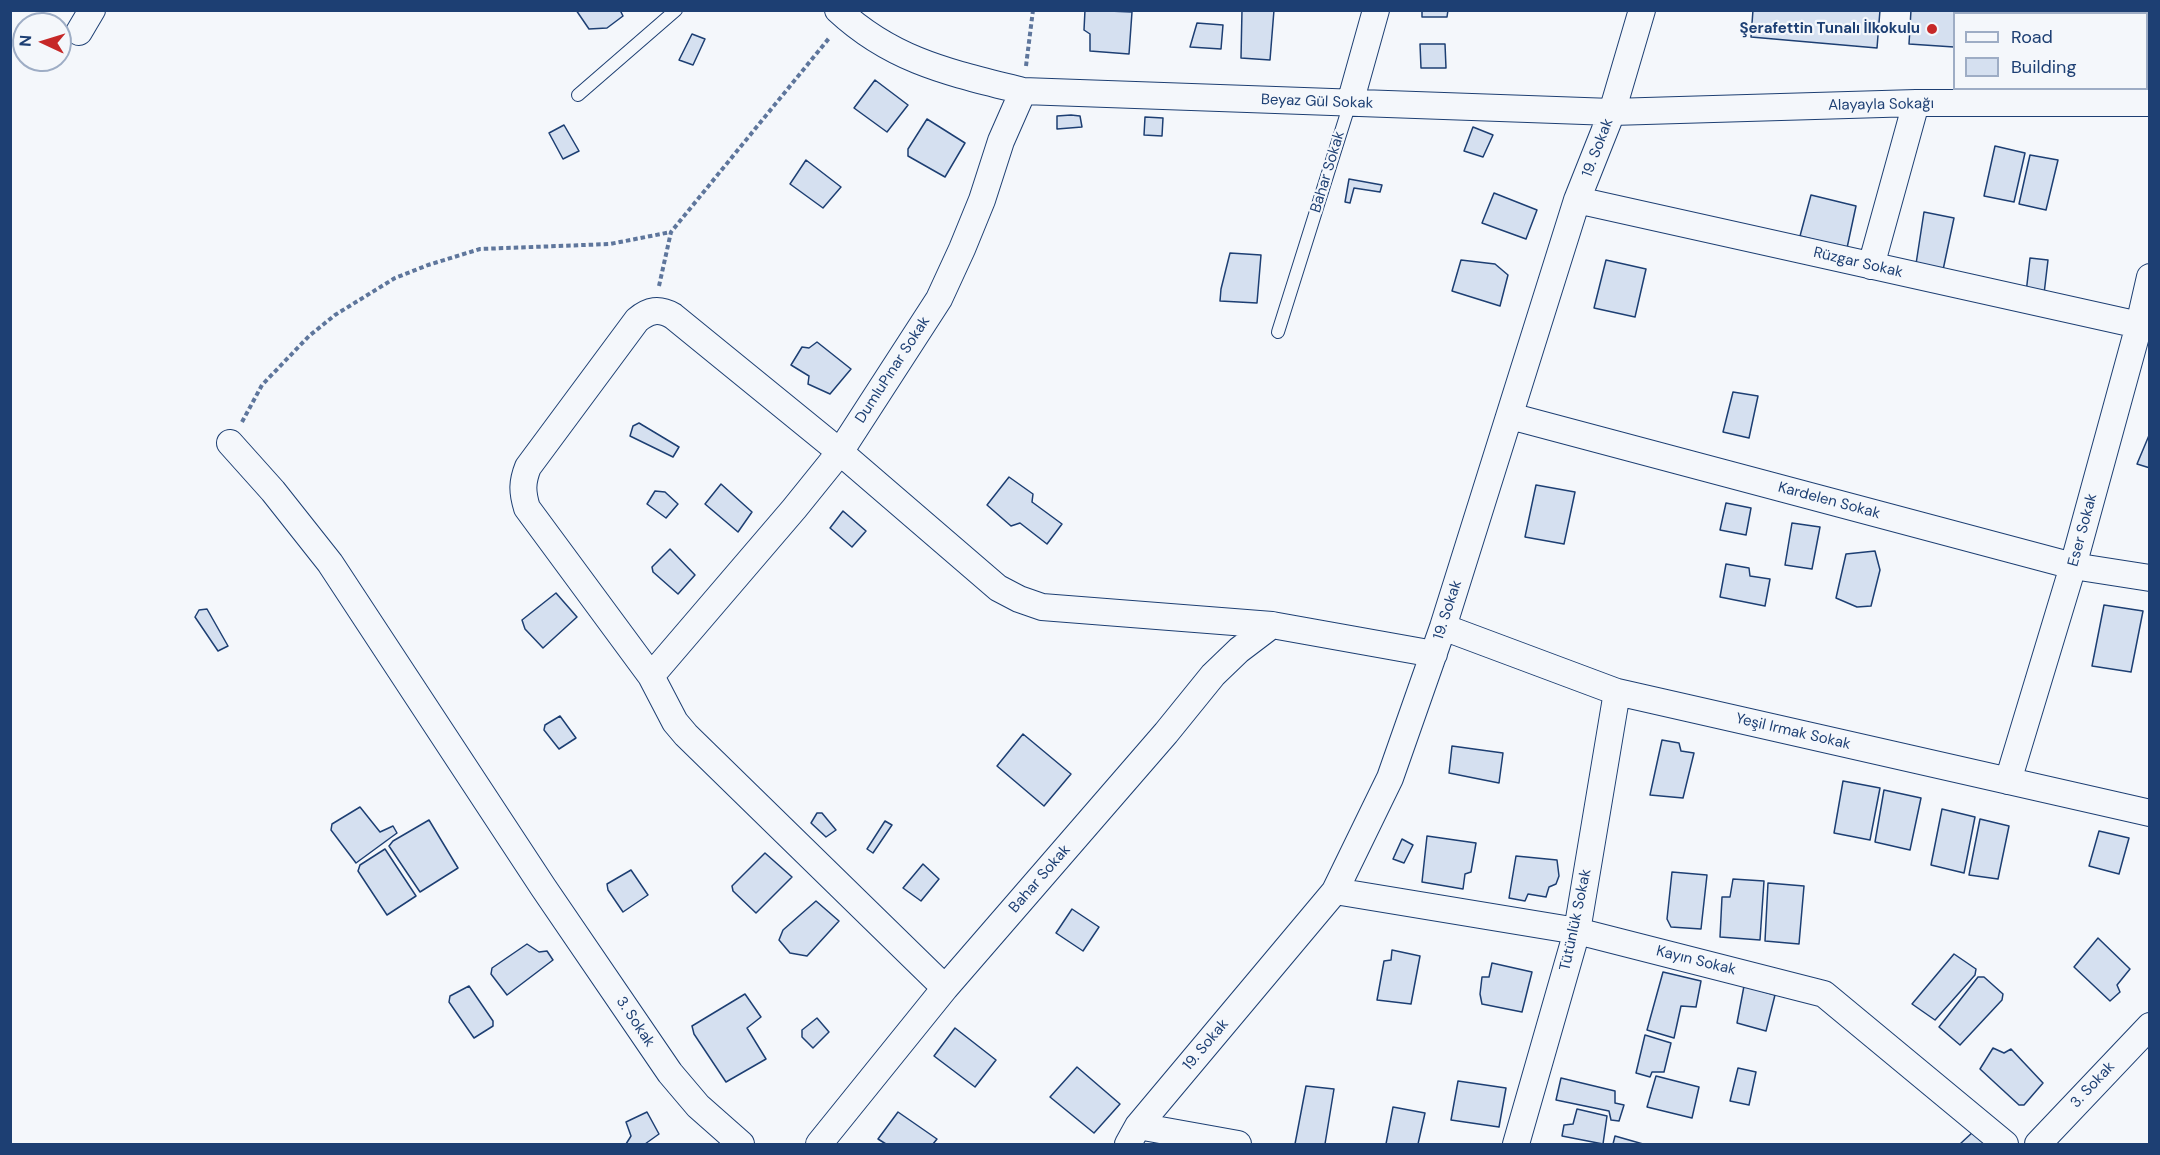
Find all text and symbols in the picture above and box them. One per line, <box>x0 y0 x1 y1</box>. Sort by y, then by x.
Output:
north arrow <box>12 12 72 72</box>
legend <box>1953 12 2148 90</box>
place label: Şerafettin Tunalı İlkokulu <box>1739 20 1920 38</box>
marker: Şerafettin Tunalı İlkokulu <box>1925 22 1939 36</box>
text: Road <box>2011 25 2053 49</box>
text: N <box>15 34 36 47</box>
text: Building <box>2011 55 2076 79</box>
street label: Beyaz Gül Sokak <box>1261 91 1373 113</box>
street label: Alayayla Sokağı <box>1828 95 1934 115</box>
street label: 19. Sokak <box>1579 116 1617 180</box>
street label: Bahar Sokak <box>1307 129 1349 215</box>
street label: Rüzgar Sokak <box>1812 244 1904 282</box>
street label: DumluPınar Sokak <box>852 313 934 427</box>
street label: Kardelen Sokak <box>1776 479 1882 523</box>
street label: Eser Sokak <box>2065 492 2101 568</box>
street label: 19. Sokak <box>1430 578 1466 642</box>
street label: Yeşil Irmak Sokak <box>1734 710 1852 754</box>
street label: Bahar Sokak <box>1006 841 1074 917</box>
street label: Tütünlük Sokak <box>1556 867 1596 973</box>
street label: Kayın Sokak <box>1654 942 1738 980</box>
street label: 3. Sokak <box>612 993 658 1051</box>
street label: 19. Sokak <box>1179 1016 1233 1074</box>
street label: 3. Sokak <box>2067 1058 2119 1112</box>

